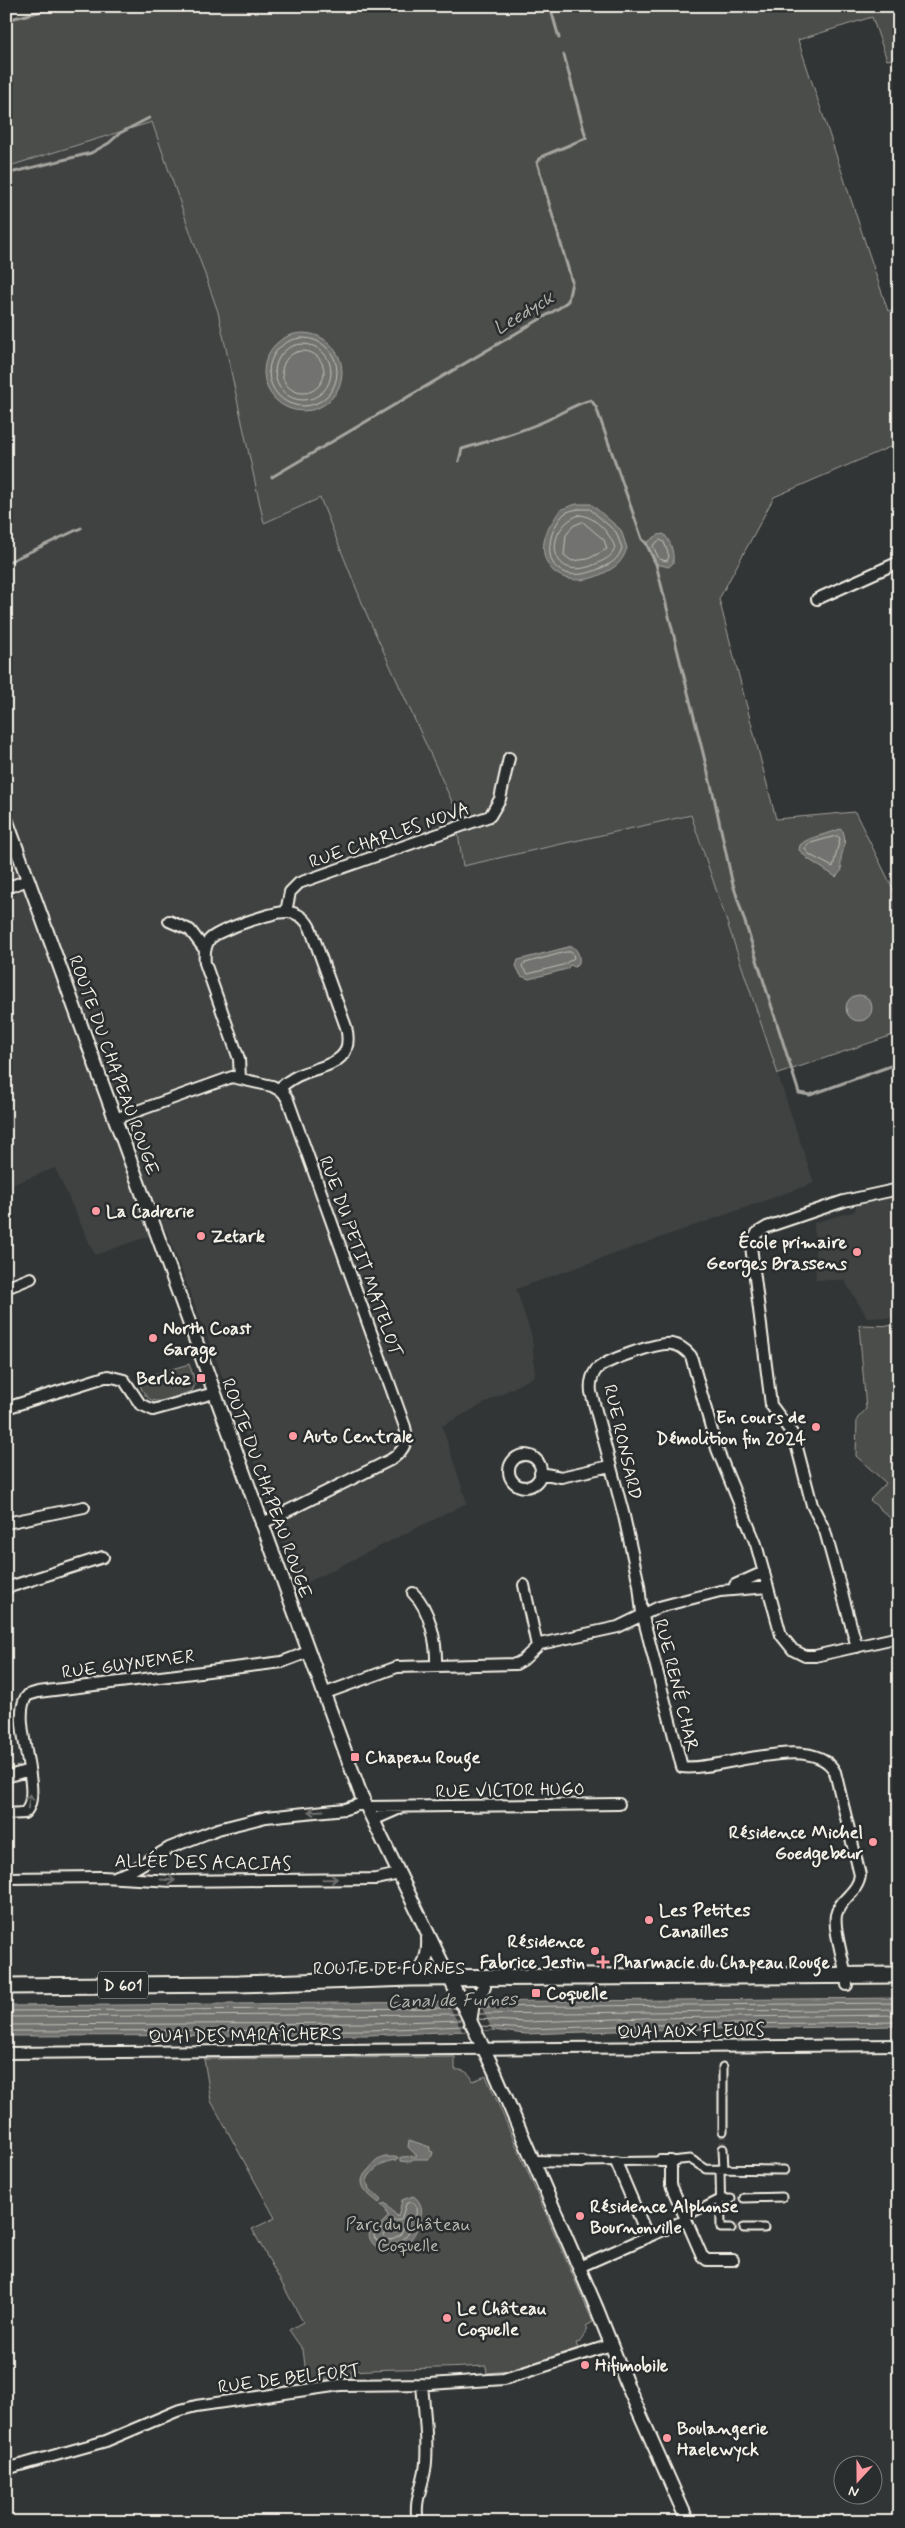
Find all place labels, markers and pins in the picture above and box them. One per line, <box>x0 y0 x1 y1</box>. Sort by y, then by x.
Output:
place label: La Cadrerie <box>106 1200 194 1224</box>
marker: La Cadrerie <box>90 1205 102 1217</box>
place label: Zetark <box>211 1225 265 1249</box>
marker: Zetark <box>195 1230 207 1242</box>
place label: École primaire Georges Brassens <box>706 1230 848 1278</box>
marker: École primaire Georges Brassens <box>851 1246 863 1258</box>
place label: North Coast Garage <box>163 1317 252 1364</box>
marker: North Coast Garage <box>147 1332 159 1344</box>
place label: Berlioz <box>136 1367 191 1391</box>
marker: Berlioz <box>195 1372 207 1384</box>
place label: En cours de Démolition fin 2024 <box>656 1406 807 1451</box>
marker: En cours de Démolition fin 2024 <box>810 1421 822 1433</box>
place label: Auto Centrale <box>303 1425 414 1449</box>
marker: Auto Centrale <box>287 1430 299 1442</box>
place label: Chapeau Rouge <box>365 1746 481 1772</box>
marker: Chapeau Rouge <box>349 1751 361 1763</box>
place label: Résidence Michel Goedgebeur <box>729 1821 863 1868</box>
marker: Résidence Michel Goedgebeur <box>867 1836 879 1848</box>
place label: Les Petites Canailles <box>659 1899 751 1944</box>
marker: Les Petites Canailles <box>643 1914 655 1926</box>
place label: Résidence Fabrice Jestin <box>480 1930 586 1975</box>
marker: Résidence Fabrice Jestin <box>589 1945 601 1957</box>
place label: Pharmacie du Chapeau Rouge <box>613 1951 830 1977</box>
marker: Pharmacie du Chapeau Rouge <box>597 1956 609 1968</box>
place label: Coquelle <box>546 1982 608 2006</box>
marker: Coquelle <box>530 1987 542 1999</box>
place label: Résidence Alphonse Bournonville <box>590 2195 738 2240</box>
marker: Résidence Alphonse Bournonville <box>574 2210 586 2222</box>
place label: Le Château Coquelle <box>457 2297 547 2342</box>
marker: Le Château Coquelle <box>441 2312 453 2324</box>
place label: Hifimobile <box>595 2354 669 2378</box>
marker: Hifimobile <box>579 2359 591 2371</box>
place label: Boulangerie Haelewyck <box>677 2417 769 2462</box>
marker: Boulangerie Haelewyck <box>661 2432 673 2444</box>

